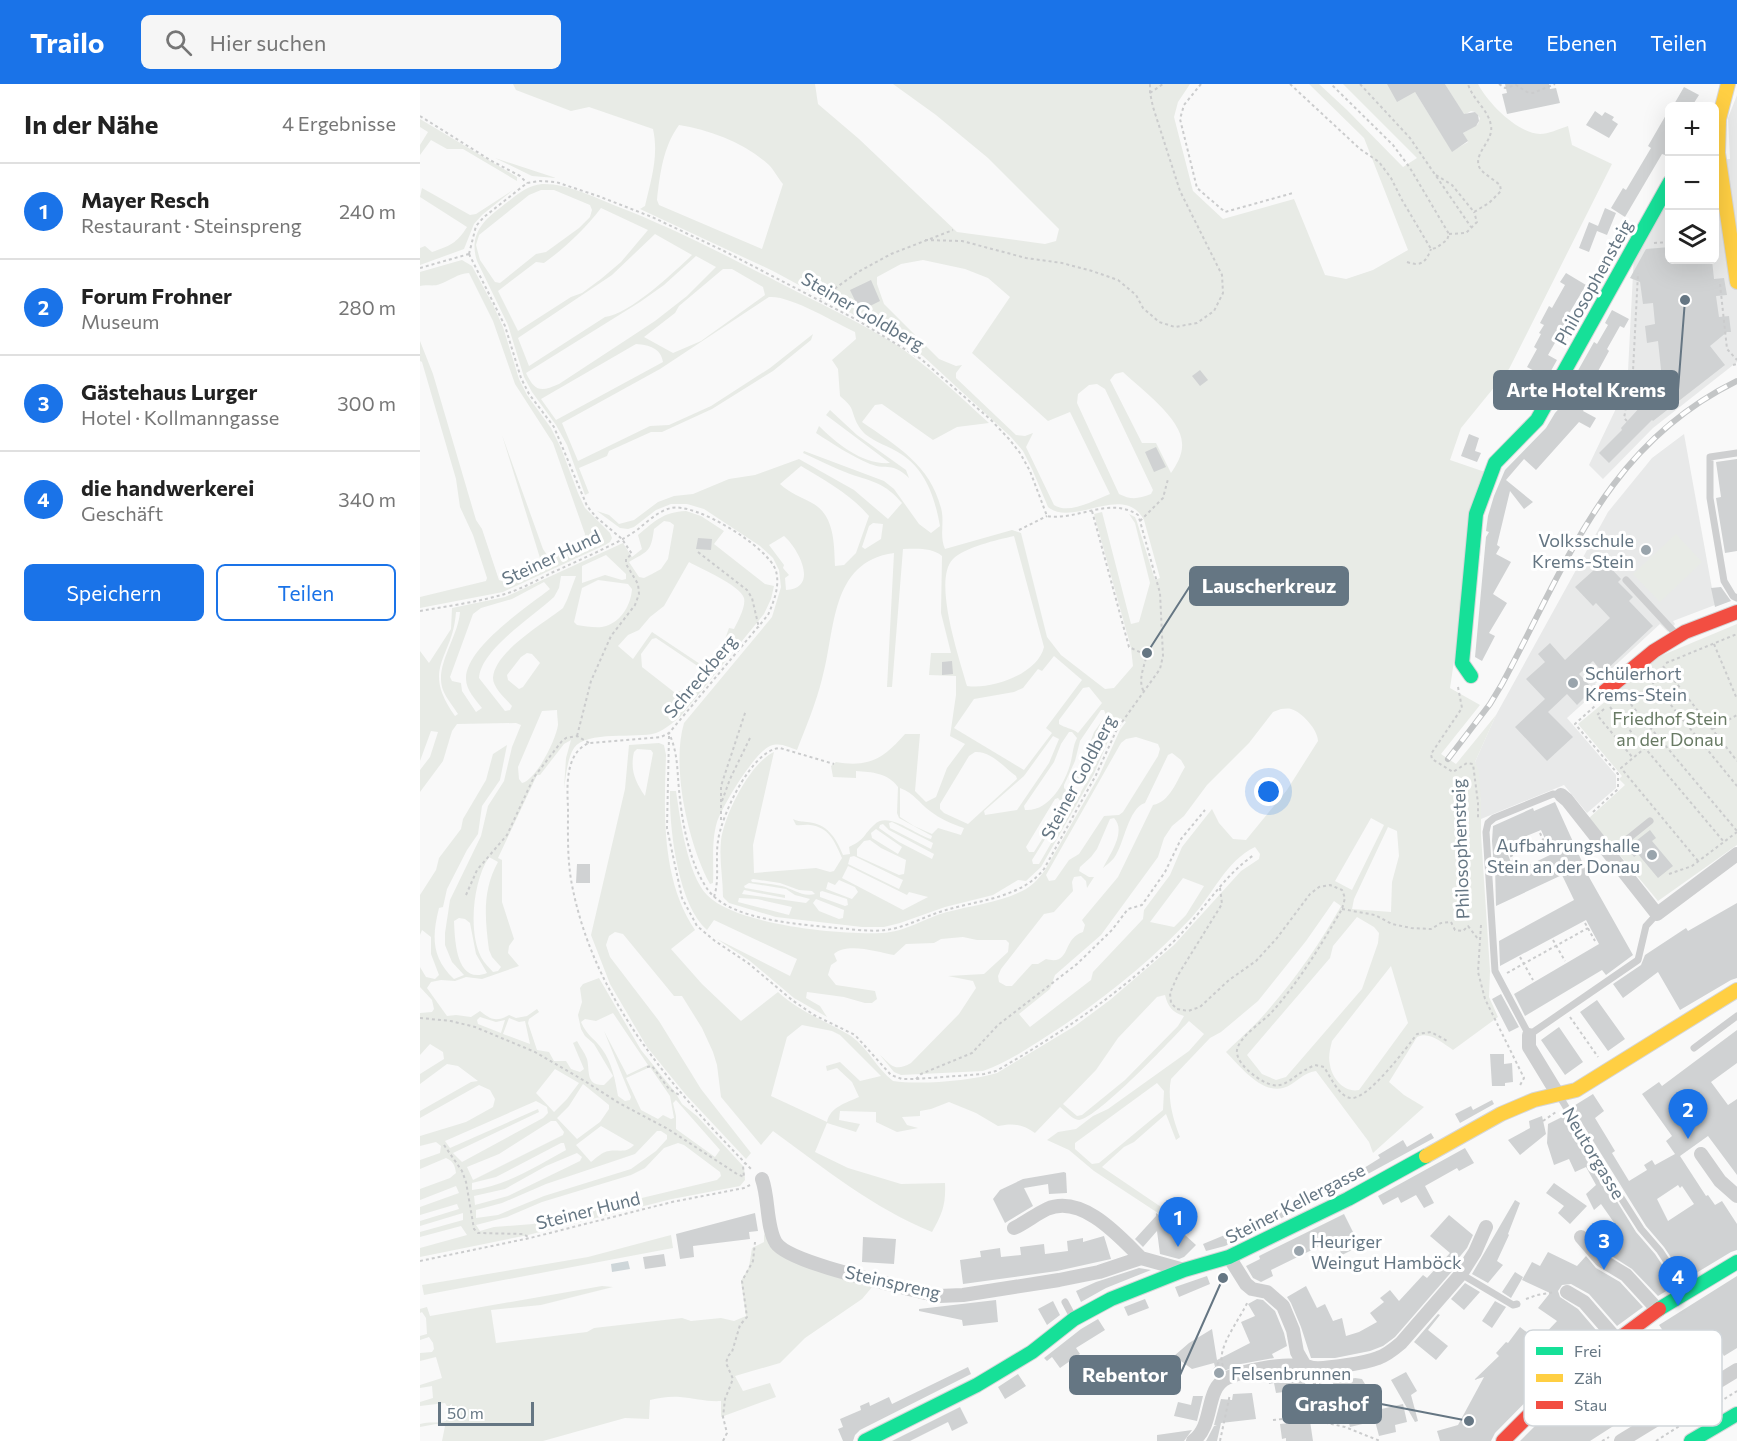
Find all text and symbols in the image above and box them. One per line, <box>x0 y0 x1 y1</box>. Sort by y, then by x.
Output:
search box <box>141 15 561 69</box>
text: Trailo <box>30 25 105 59</box>
icon: search <box>162 26 195 59</box>
text: Hier suchen <box>210 29 326 56</box>
text: Karte <box>1460 30 1513 55</box>
text: Ebenen <box>1546 30 1617 55</box>
text: Teilen <box>1650 30 1707 55</box>
map controls <box>1665 102 1719 264</box>
button: + <box>1665 102 1719 156</box>
text: In der Nähe <box>24 108 159 139</box>
text: 4 Ergebnisse <box>282 111 396 135</box>
button: − <box>1665 156 1719 210</box>
text: Mayer Resch <box>81 186 209 213</box>
text: 1 <box>39 199 48 223</box>
text: 240 m <box>339 199 396 223</box>
button: layers <box>1665 210 1719 264</box>
text: Restaurant · Steinspreng <box>81 213 302 237</box>
street label: Philosophensteig <box>1549 215 1637 349</box>
street label: Steiner Goldberg <box>798 267 929 355</box>
text: Forum Frohner <box>81 282 232 309</box>
text: 2 <box>38 295 49 319</box>
text: 280 m <box>338 295 396 319</box>
text: Museum <box>81 309 160 333</box>
callout: Arte Hotel Krems <box>1494 371 1678 409</box>
text: Arte Hotel Krems <box>1506 377 1666 401</box>
text: Gästehaus Lurger <box>81 378 258 405</box>
text: 3 <box>38 391 49 415</box>
text: 300 m <box>337 391 396 415</box>
text: Hotel · Kollmanngasse <box>81 405 279 429</box>
text: die handwerkerei <box>81 474 254 501</box>
text: 4 <box>37 487 50 511</box>
text: 340 m <box>338 487 396 511</box>
text: Geschäft <box>81 501 163 525</box>
street label: Steiner Hund <box>498 525 604 589</box>
place label: Volksschule Krems-Stein <box>1532 529 1634 572</box>
marker: Volksschule Krems-Stein <box>1639 543 1653 557</box>
button: Speichern <box>24 564 204 621</box>
button: Teilen <box>216 564 396 621</box>
callout: Lauscherkreuz <box>1190 567 1348 605</box>
text: Lauscherkreuz <box>1202 573 1336 597</box>
street label: Schreckberg <box>659 630 741 722</box>
place label: Schülerhort Krems-Stein <box>1585 662 1687 705</box>
marker: Schülerhort Krems-Stein <box>1566 676 1580 690</box>
park label: Friedhof Stein an der Donau <box>1612 707 1728 750</box>
street label: Steiner Goldberg <box>1036 711 1120 843</box>
your location <box>1254 777 1283 806</box>
street label: Philosophensteig <box>1447 778 1473 920</box>
place label: Aufbahrungshalle Stein an der Donau <box>1487 834 1640 877</box>
marker: Aufbahrungshalle Stein an der Donau <box>1645 848 1659 862</box>
pin: 2 <box>1668 1090 1708 1139</box>
street label: Neutorgasse <box>1558 1103 1630 1203</box>
street label: Steiner Kellergasse <box>1221 1158 1369 1248</box>
street label: Steiner Hund <box>534 1186 642 1234</box>
pin: 1 <box>1158 1198 1197 1247</box>
pin: 3 <box>1584 1220 1624 1270</box>
place label: Heuriger Weingut Hamböck <box>1311 1230 1462 1273</box>
marker: Heuriger Weingut Hamböck <box>1292 1244 1306 1258</box>
pin: 4 <box>1658 1256 1698 1306</box>
street label: Steinspreng <box>843 1260 943 1304</box>
legend <box>1524 1330 1722 1426</box>
text: Frei <box>1574 1341 1602 1360</box>
callout: Rebentor <box>1070 1356 1180 1394</box>
text: Rebentor <box>1082 1362 1168 1386</box>
place label: Felsenbrunnen <box>1231 1362 1351 1384</box>
marker: Felsenbrunnen <box>1212 1366 1226 1380</box>
text: Zäh <box>1574 1368 1602 1387</box>
callout: Grashof <box>1283 1385 1381 1423</box>
text: Grashof <box>1295 1391 1370 1415</box>
text: Stau <box>1574 1395 1607 1414</box>
scale bar <box>438 1399 534 1426</box>
text: 50 m <box>447 1403 484 1422</box>

